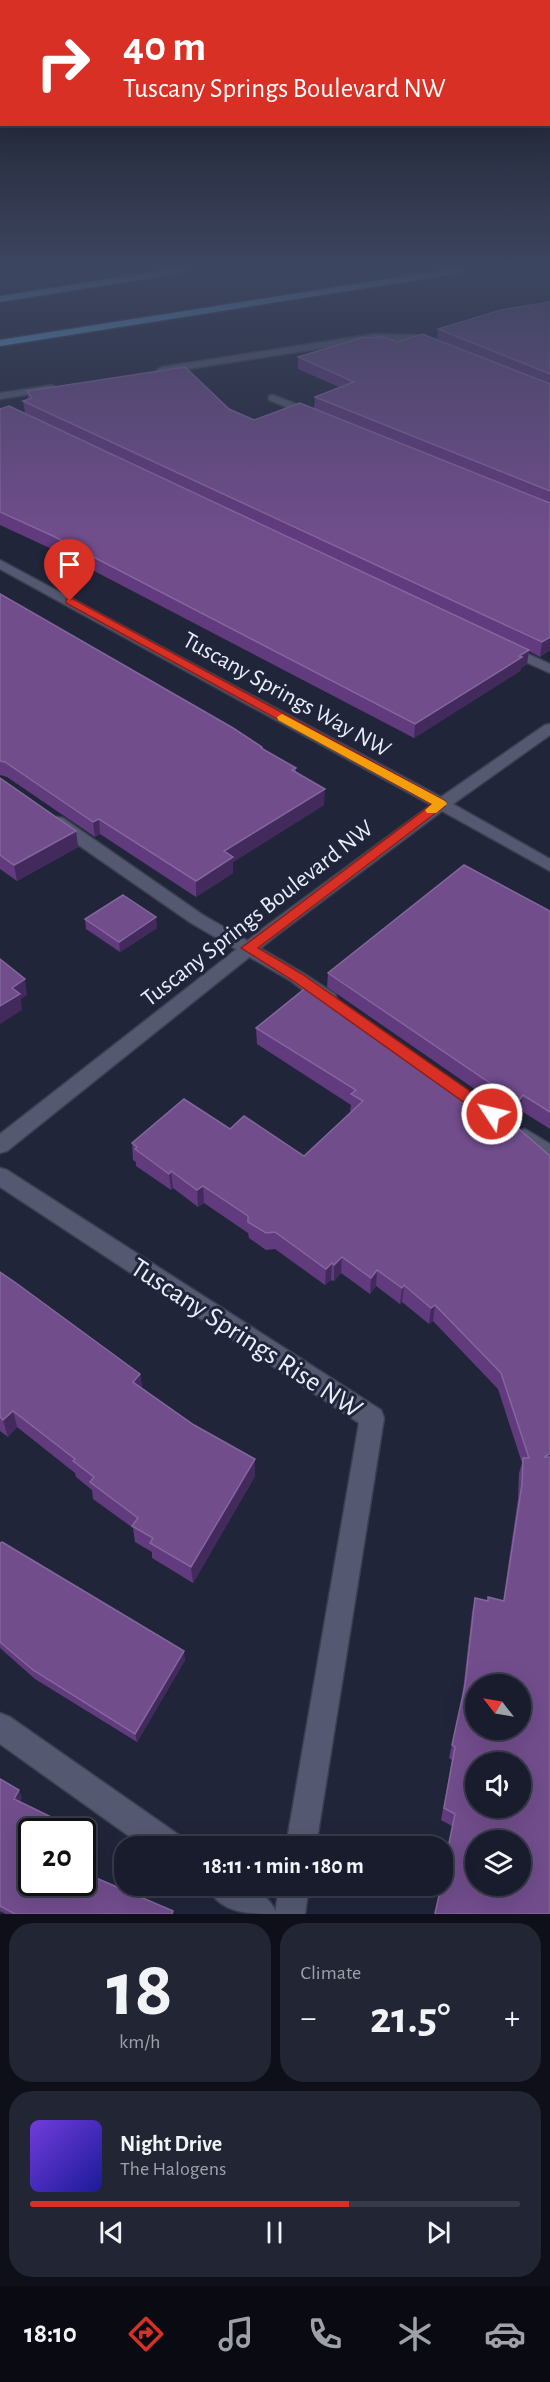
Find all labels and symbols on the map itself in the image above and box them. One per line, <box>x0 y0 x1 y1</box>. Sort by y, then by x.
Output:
pin <box>44 539 95 601</box>
street label: Tuscany Springs Way NW <box>179 628 395 762</box>
street label: Tuscany Springs Boulevard NW <box>137 816 378 1011</box>
position arrow <box>460 1082 524 1146</box>
street label: Tuscany Springs Rise NW <box>125 1253 367 1424</box>
north arrow <box>465 1674 531 1740</box>
speed limit sign: 20 <box>18 1818 96 1896</box>

